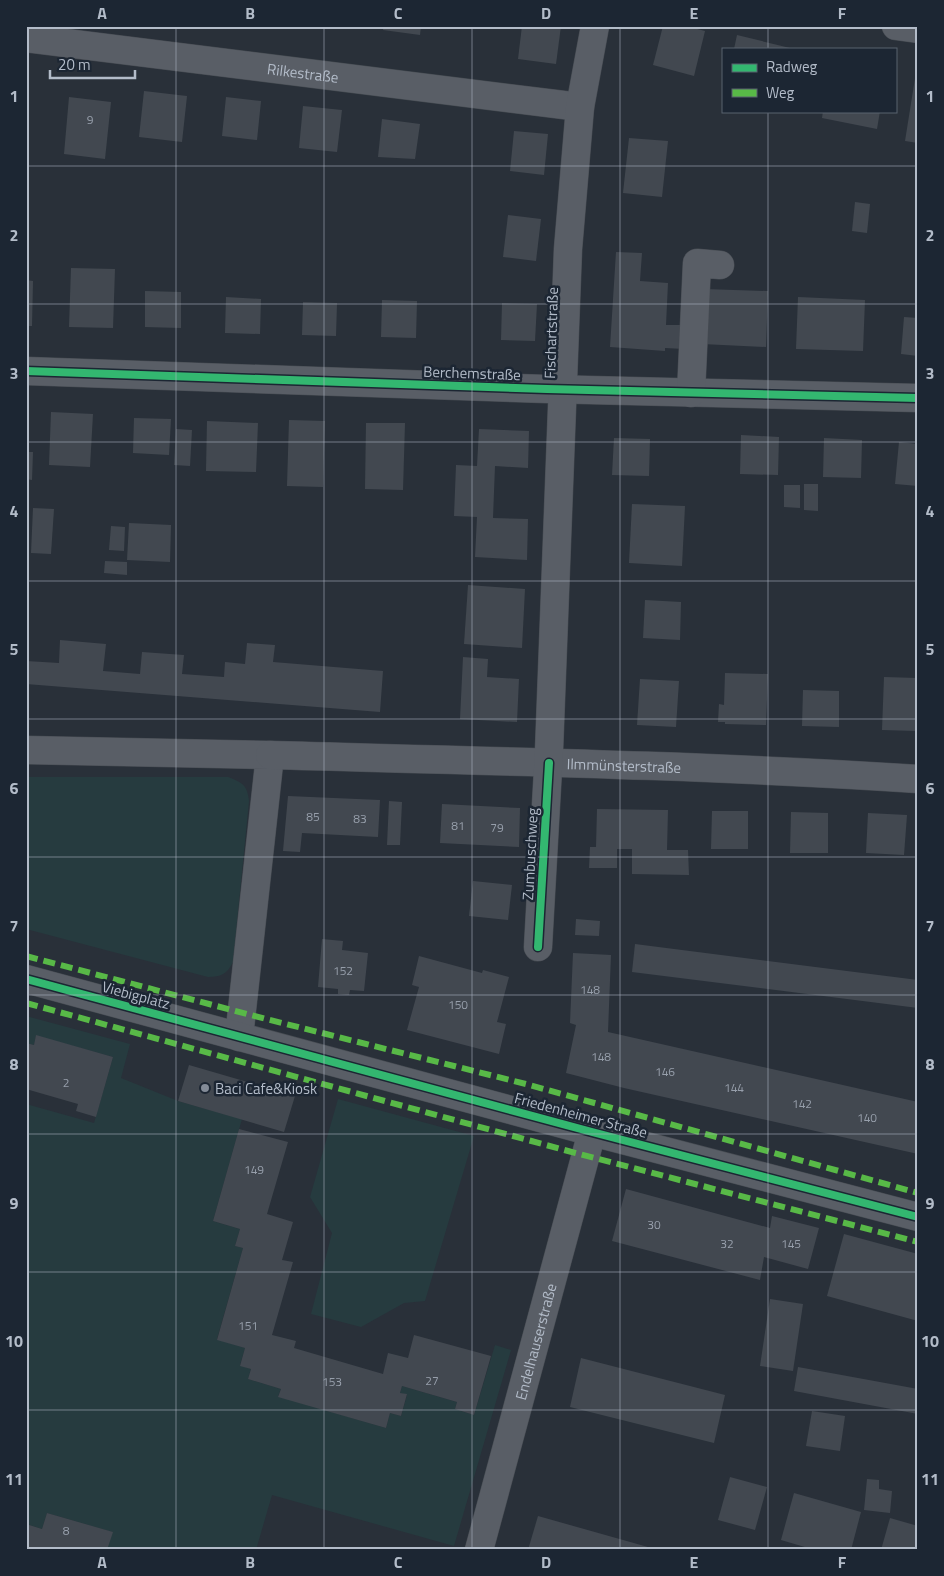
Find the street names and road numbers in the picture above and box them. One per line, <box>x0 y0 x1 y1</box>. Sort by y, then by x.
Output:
street label: Rilkestraße <box>266 57 340 88</box>
street label: Fischartstraße <box>538 287 564 379</box>
street label: Berchemstraße <box>423 360 521 386</box>
street label: Ilmmünsterstraße <box>566 752 681 779</box>
street label: Zumbuschweg <box>516 807 544 901</box>
street label: Viebigplatz <box>99 975 173 1015</box>
street label: Friedenheimer Straße <box>512 1086 650 1144</box>
street label: Endelhauserstraße <box>509 1281 562 1402</box>

